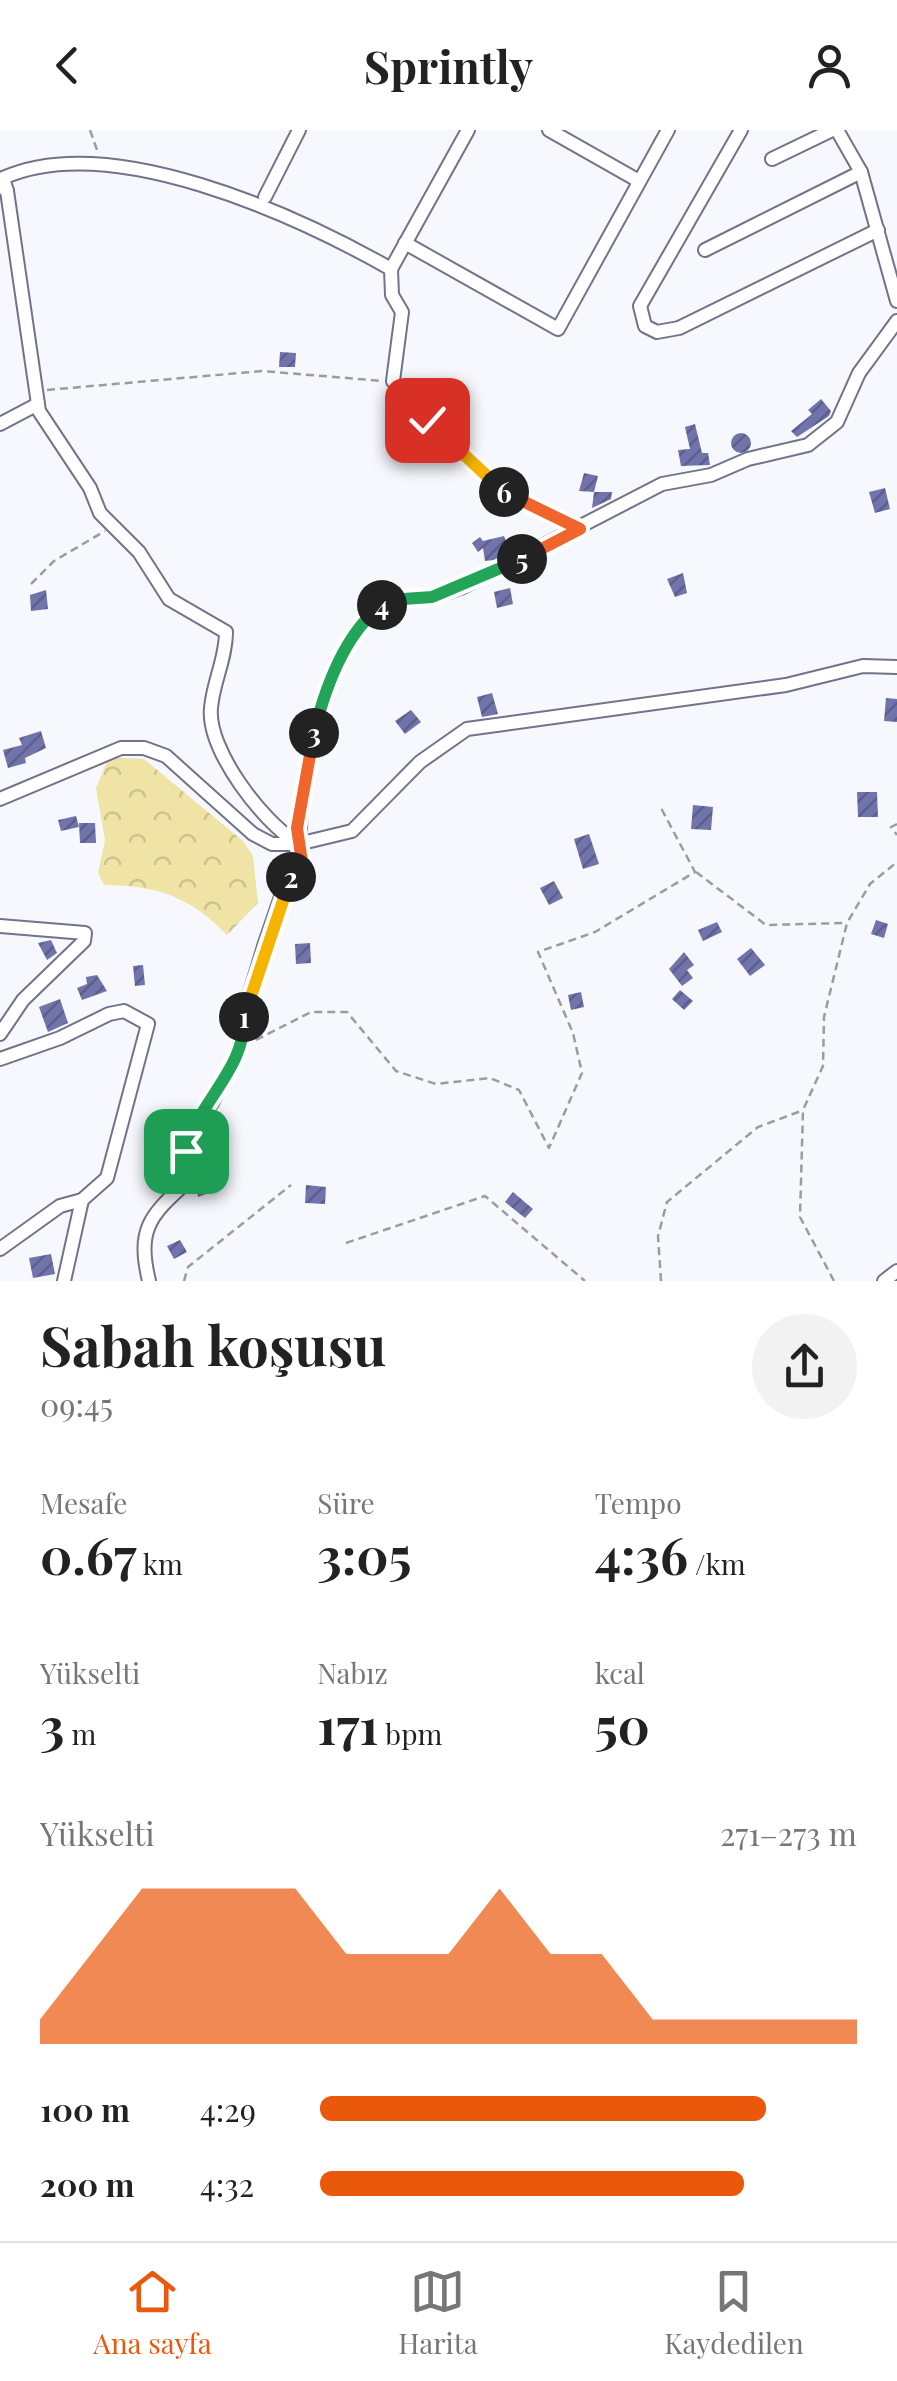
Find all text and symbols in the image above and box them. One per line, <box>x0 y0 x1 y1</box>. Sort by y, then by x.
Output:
text: Sprintly <box>364 35 533 95</box>
icon: back <box>40 38 95 93</box>
icon: person <box>802 38 857 93</box>
pin <box>385 378 470 463</box>
icon: check <box>400 393 455 448</box>
pin: 6 <box>479 467 529 517</box>
text: 6 <box>496 473 512 510</box>
pin: 5 <box>497 534 547 584</box>
text: 5 <box>516 540 528 577</box>
pin: 4 <box>357 580 407 630</box>
text: 4 <box>375 586 389 623</box>
pin: 3 <box>289 708 339 758</box>
text: 3 <box>307 714 321 751</box>
pin: 2 <box>266 852 316 902</box>
text: 2 <box>284 858 298 895</box>
pin: 1 <box>219 992 269 1042</box>
text: 1 <box>239 998 249 1035</box>
pin <box>144 1109 229 1194</box>
icon: arrive <box>159 1124 214 1179</box>
text: Sabah koşusu <box>40 1307 386 1381</box>
button: share <box>752 1314 857 1419</box>
text: 09:45 <box>40 1382 113 1425</box>
text: Mesafe <box>40 1484 128 1521</box>
text: Süre <box>317 1484 375 1521</box>
text: Tempo <box>595 1484 682 1521</box>
text: 0.67 <box>40 1521 137 1588</box>
text: 3:05 <box>317 1521 411 1588</box>
text: 4:36 <box>595 1521 688 1588</box>
text: km <box>137 1545 183 1582</box>
text: /km <box>688 1545 746 1582</box>
text: Yükselti <box>40 1654 140 1691</box>
text: Nabız <box>317 1654 388 1691</box>
text: kcal <box>595 1654 645 1691</box>
text: 3 <box>40 1691 64 1758</box>
text: 171 <box>317 1691 378 1758</box>
text: 50 <box>595 1691 650 1758</box>
text: m <box>64 1715 96 1752</box>
text: bpm <box>378 1715 442 1752</box>
text: Yükselti <box>40 1811 155 1854</box>
text: 271–273 m <box>720 1811 857 1854</box>
text: 100 m <box>40 2087 130 2130</box>
text: 4:29 <box>200 2087 256 2130</box>
text: 200 m <box>40 2162 134 2205</box>
text: 4:32 <box>200 2162 254 2205</box>
tab: Ana sayfa <box>93 2264 212 2361</box>
tab: Harita <box>398 2264 478 2361</box>
tab: Kaydedilen <box>664 2264 804 2361</box>

